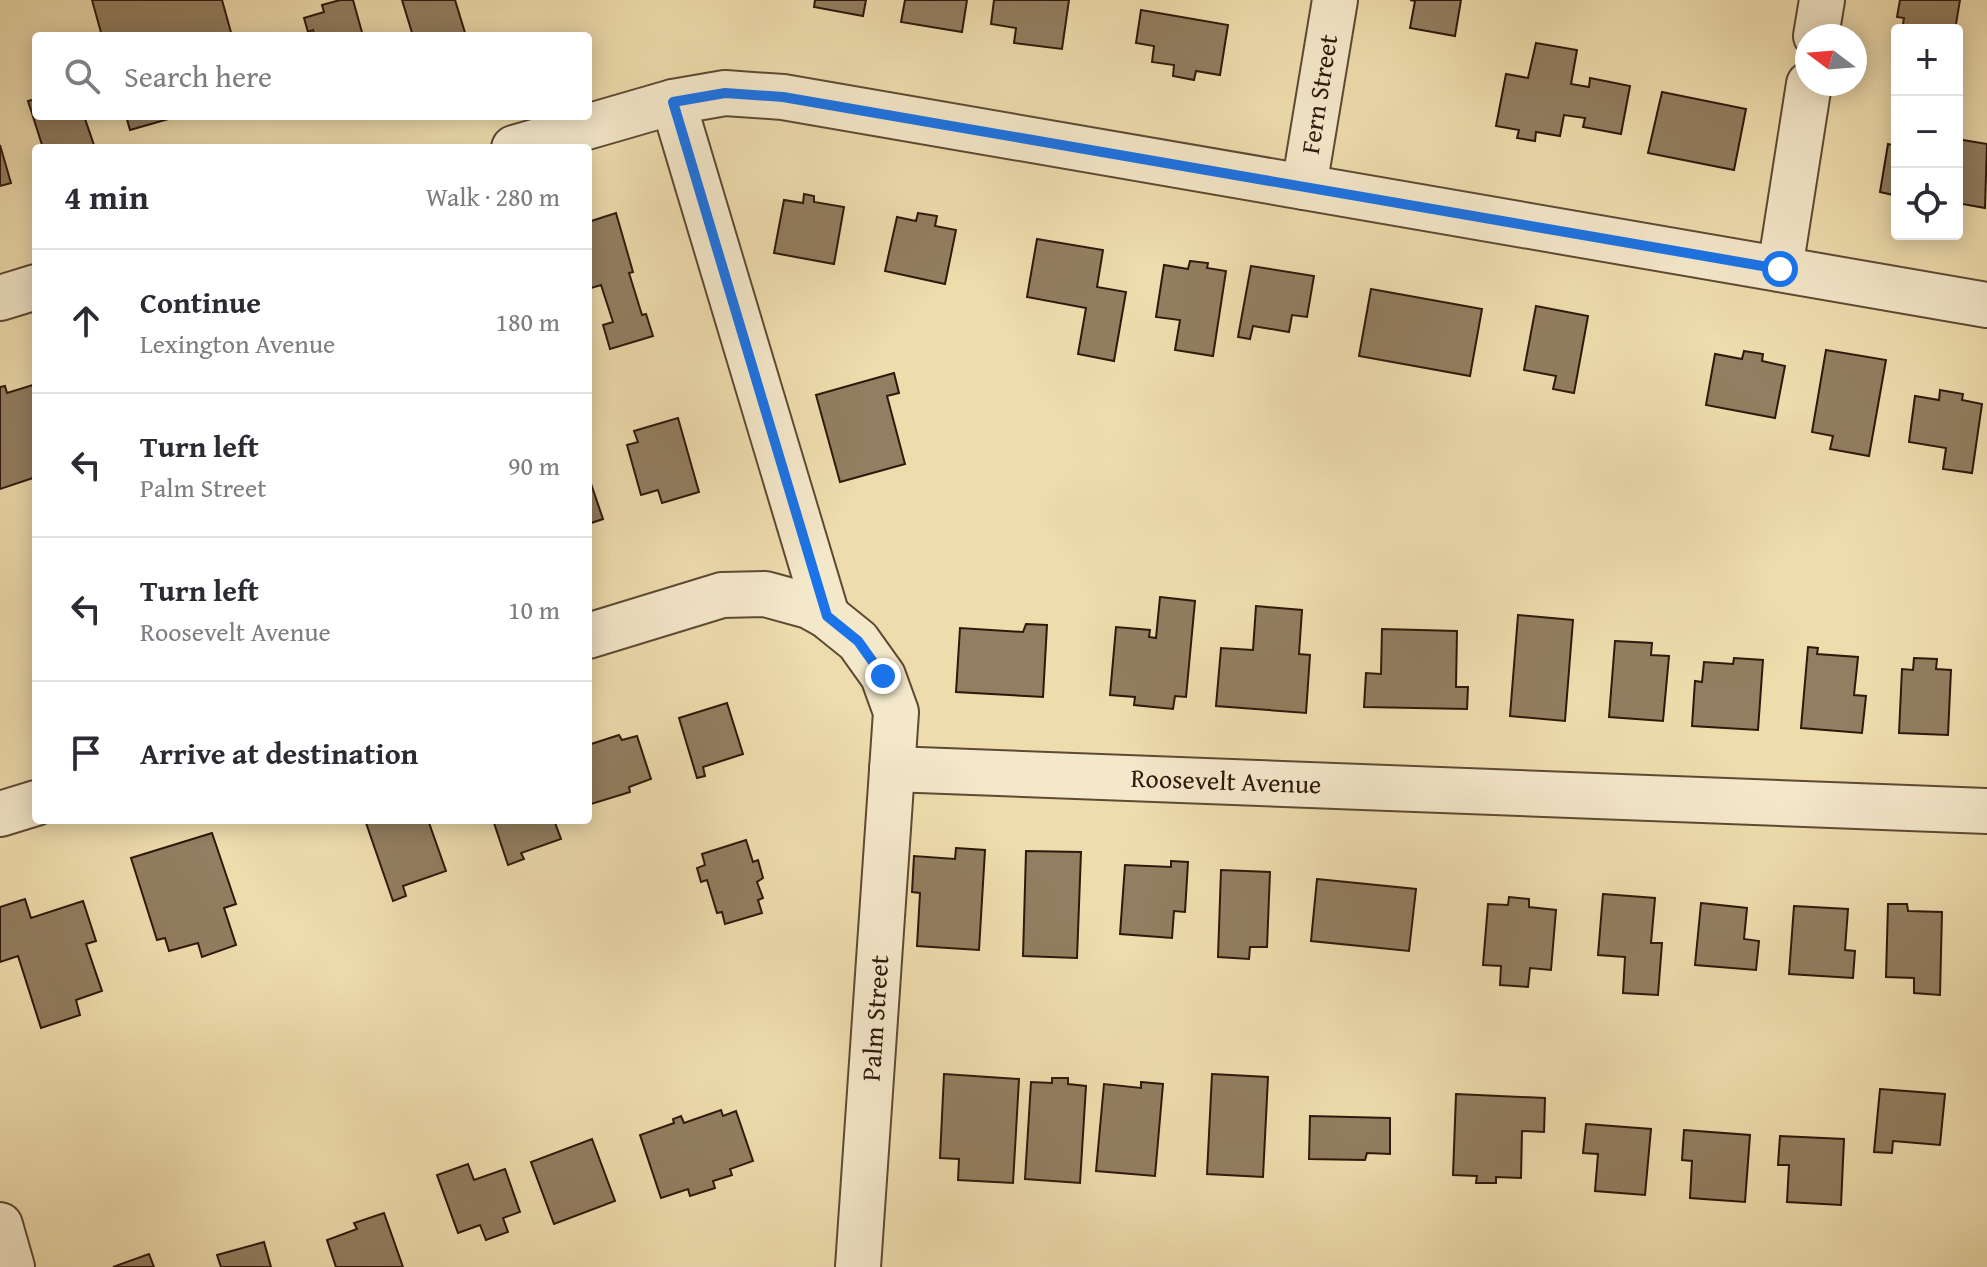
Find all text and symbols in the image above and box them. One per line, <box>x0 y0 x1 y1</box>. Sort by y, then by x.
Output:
north arrow <box>1795 24 1867 96</box>
map controls <box>1891 24 1963 240</box>
button: + <box>1891 24 1963 96</box>
street label: Fern Street <box>1290 31 1347 157</box>
search box <box>32 32 592 120</box>
icon: search <box>60 54 104 98</box>
text: Search here <box>124 54 272 98</box>
button: − <box>1891 96 1963 168</box>
button: locate <box>1891 168 1963 240</box>
text: 4 min <box>64 172 149 221</box>
text: Walk · 280 m <box>426 177 560 216</box>
route start <box>1762 251 1798 287</box>
text: Continue <box>140 280 261 324</box>
icon: ahead <box>64 299 108 343</box>
text: 180 m <box>495 302 560 341</box>
text: Lexington Avenue <box>140 324 335 363</box>
text: Turn left <box>140 424 259 468</box>
icon: left <box>64 443 108 487</box>
text: 90 m <box>508 446 560 485</box>
text: Palm Street <box>140 468 266 507</box>
text: Turn left <box>140 568 259 612</box>
icon: left <box>64 587 108 631</box>
text: 10 m <box>508 590 560 629</box>
text: Roosevelt Avenue <box>140 612 331 651</box>
route end <box>865 658 901 694</box>
icon: arrive <box>64 731 108 775</box>
text: Arrive at destination <box>140 731 418 775</box>
street label: Roosevelt Avenue <box>1130 758 1322 803</box>
street label: Palm Street <box>851 954 898 1082</box>

